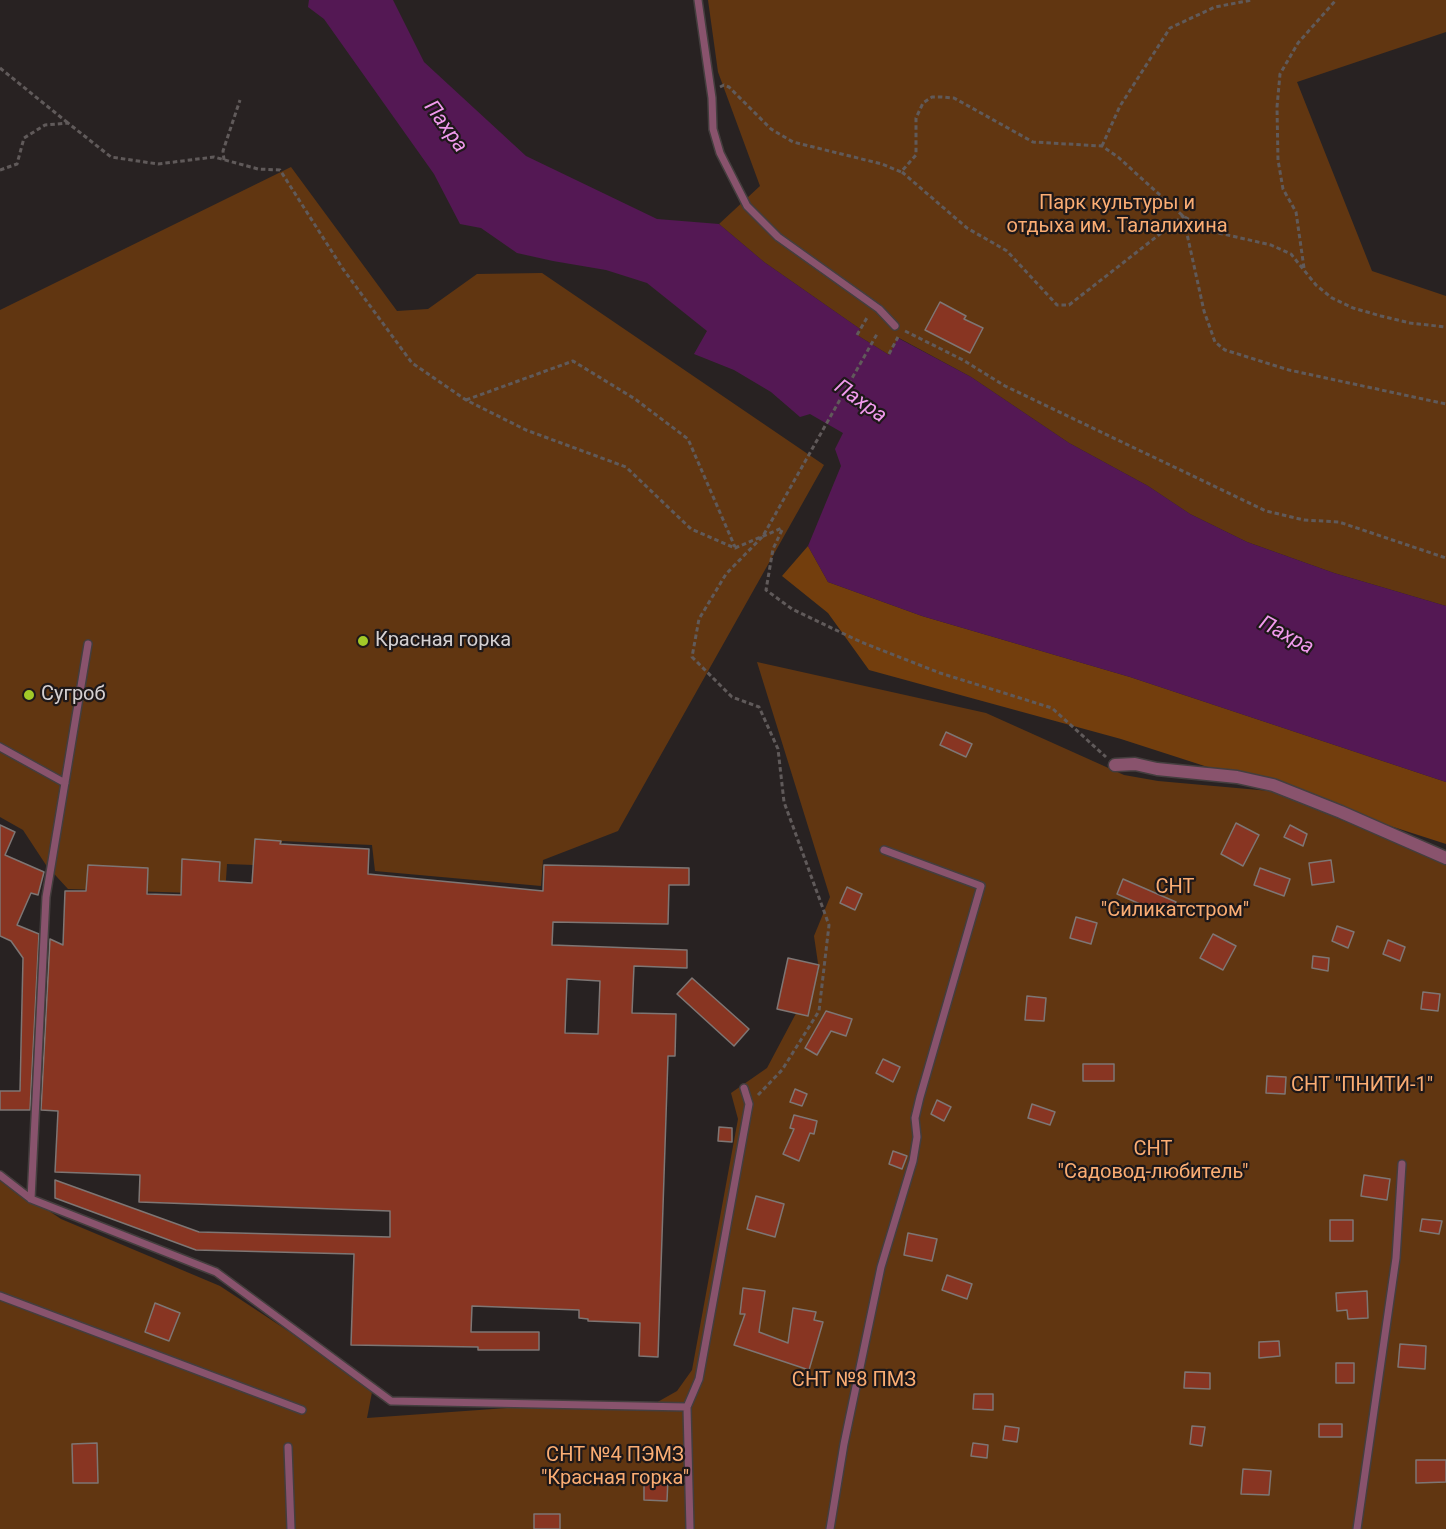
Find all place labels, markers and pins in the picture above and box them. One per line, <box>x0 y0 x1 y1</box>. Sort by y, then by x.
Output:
place label: Красная горка <box>375 629 511 653</box>
marker: Красная горка <box>356 634 370 648</box>
place label: Сугроб <box>41 683 106 707</box>
marker: Сугроб <box>22 688 36 702</box>

